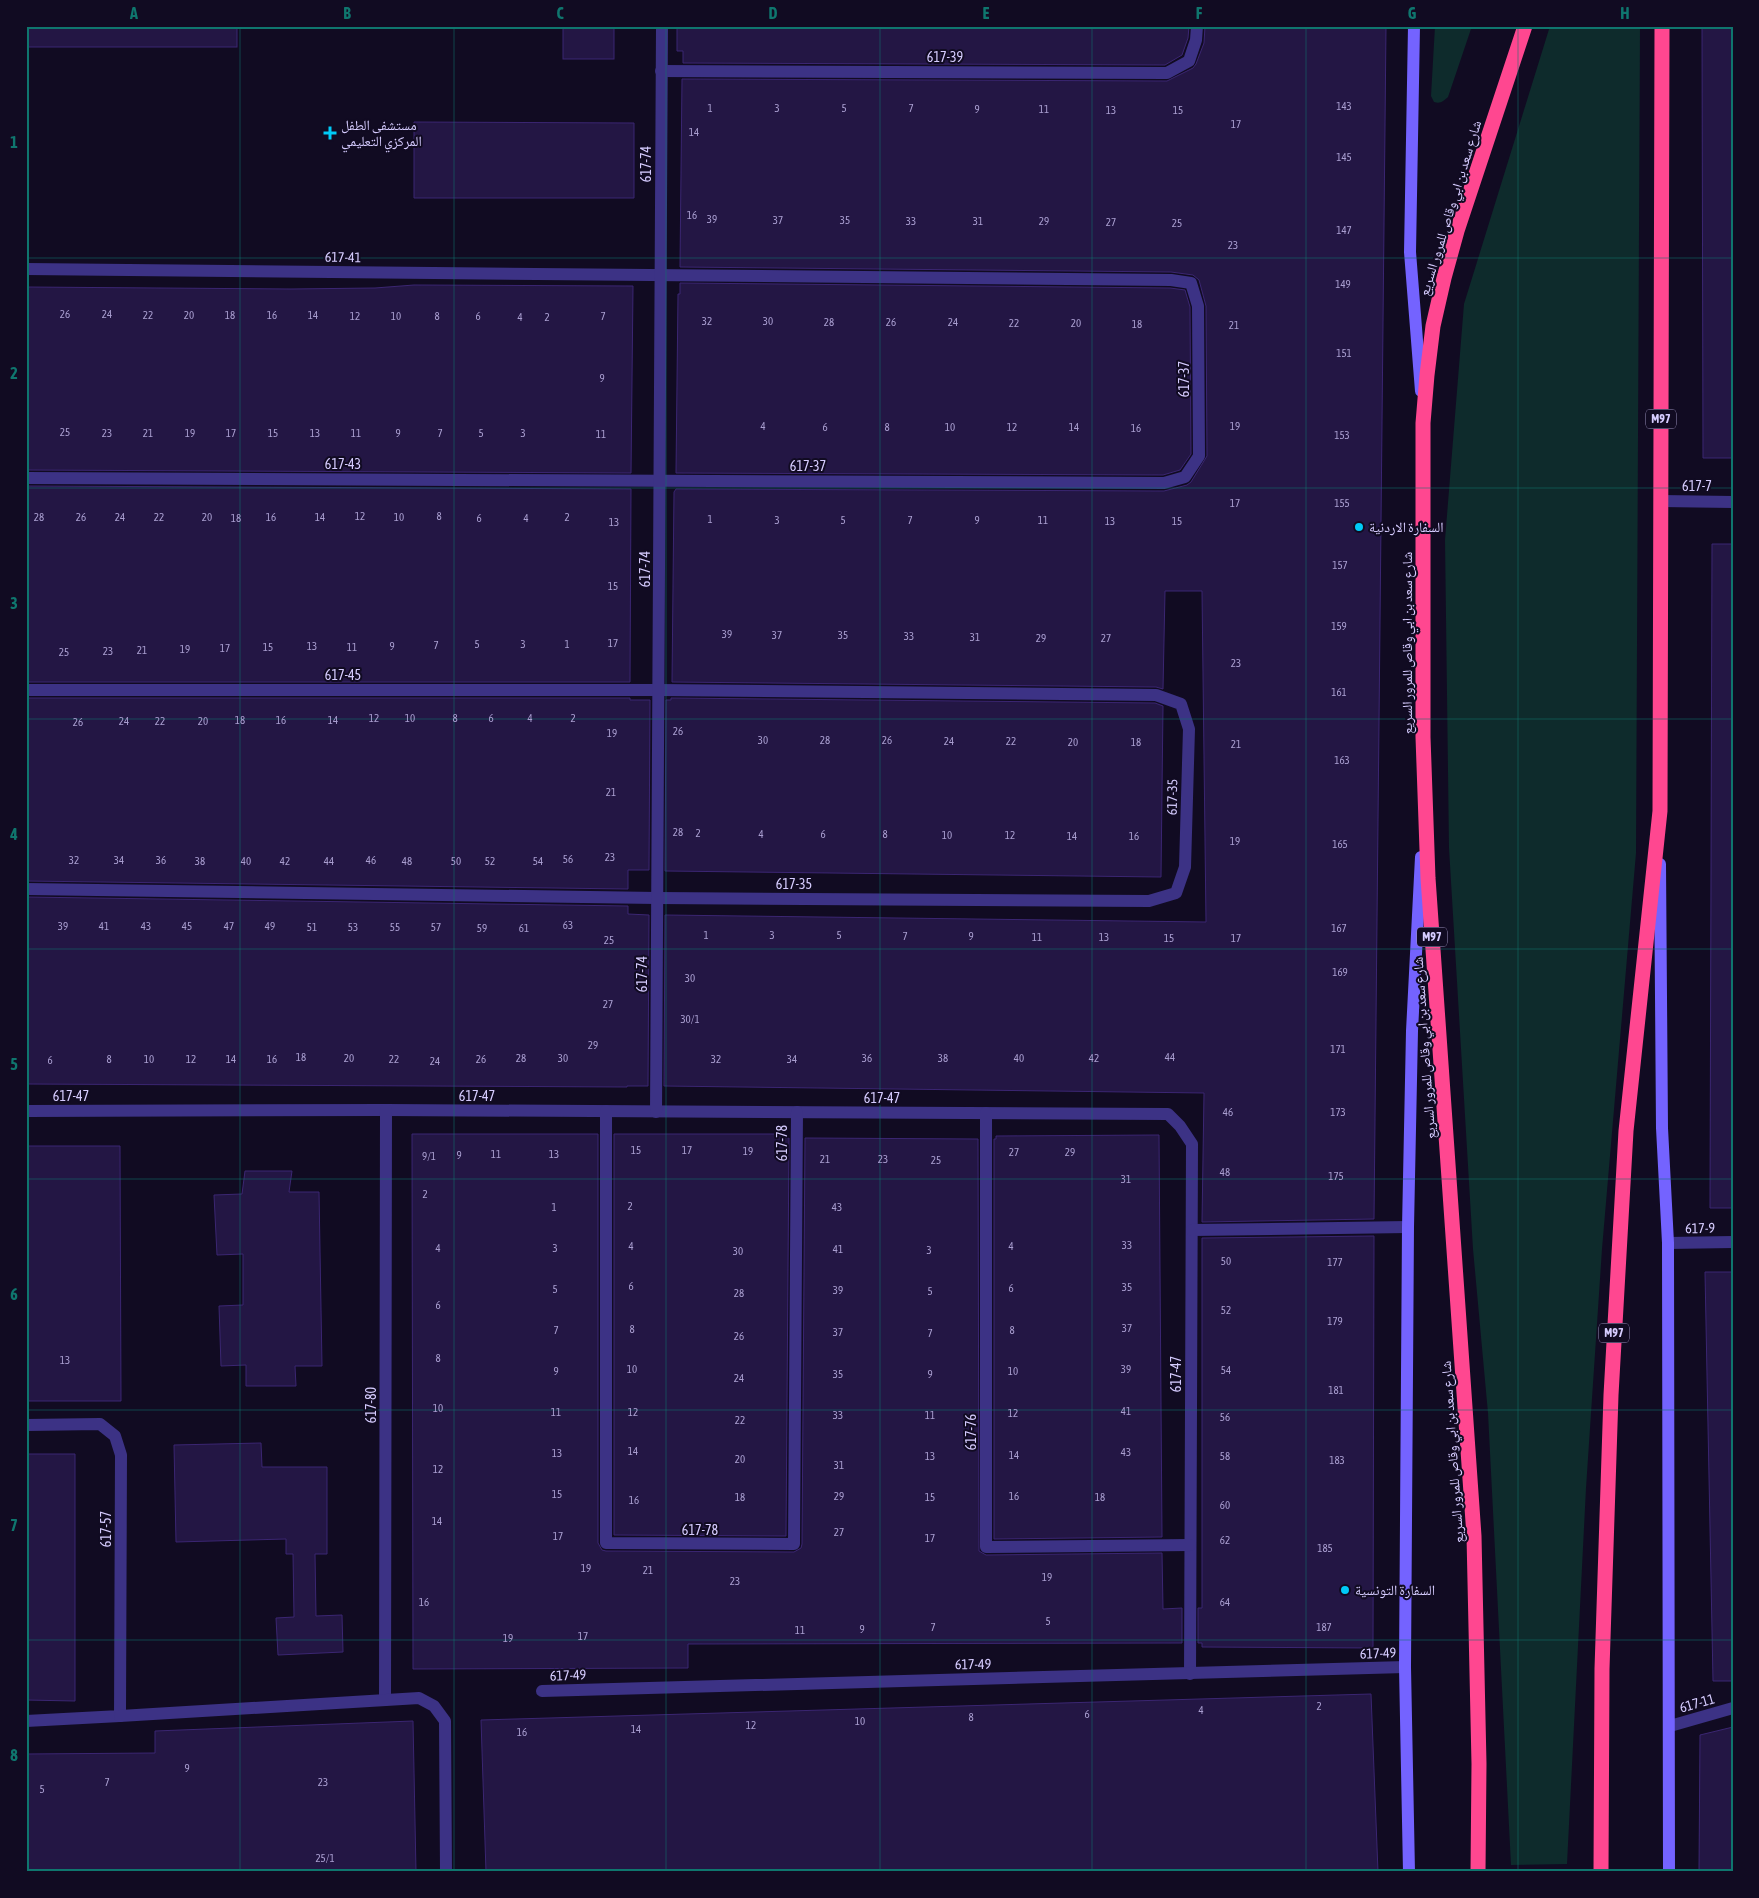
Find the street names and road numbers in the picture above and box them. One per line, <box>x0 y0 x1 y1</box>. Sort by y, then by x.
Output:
street label: 617-39 <box>927 49 963 65</box>
street label: شارع سعد بن ابي وقاص للمرور السريع <box>1416 118 1488 299</box>
street label: 617-74 <box>638 145 654 182</box>
street label: 617-41 <box>325 249 361 265</box>
street label: 617-37 <box>1176 361 1192 397</box>
road number: M97 <box>1646 409 1676 428</box>
street label: 617-43 <box>325 456 361 472</box>
street label: 617-37 <box>790 458 826 474</box>
street label: 617-7 <box>1682 478 1712 494</box>
street label: 617-74 <box>637 550 653 587</box>
street label: شارع سعد بن ابي وقاص للمرور السريع <box>1399 552 1419 734</box>
street label: 617-45 <box>325 667 361 683</box>
street label: 617-35 <box>1164 779 1180 815</box>
street label: 617-35 <box>776 876 812 892</box>
road number: M97 <box>1417 928 1447 946</box>
street label: 617-74 <box>634 955 650 992</box>
street label: شارع سعد بن ابي وقاص للمرور السريع <box>1410 956 1442 1140</box>
street label: 617-47 <box>53 1088 89 1104</box>
street label: 617-47 <box>459 1088 495 1104</box>
street label: 617-47 <box>864 1090 900 1106</box>
street label: 617-78 <box>774 1124 790 1161</box>
street label: 617-9 <box>1685 1220 1715 1236</box>
road number: M97 <box>1599 1324 1629 1342</box>
street label: 617-47 <box>1168 1356 1184 1392</box>
street label: شارع سعد بن ابي وقاص للمرور السريع <box>1438 1360 1470 1544</box>
street label: 617-80 <box>363 1386 379 1423</box>
street label: 617-76 <box>963 1413 979 1450</box>
street label: 617-57 <box>98 1511 114 1547</box>
street label: 617-78 <box>682 1522 719 1538</box>
street label: 617-49 <box>1360 1644 1396 1662</box>
street label: 617-49 <box>955 1656 991 1672</box>
street label: 617-49 <box>550 1666 586 1684</box>
street label: 617-11 <box>1678 1690 1716 1716</box>

